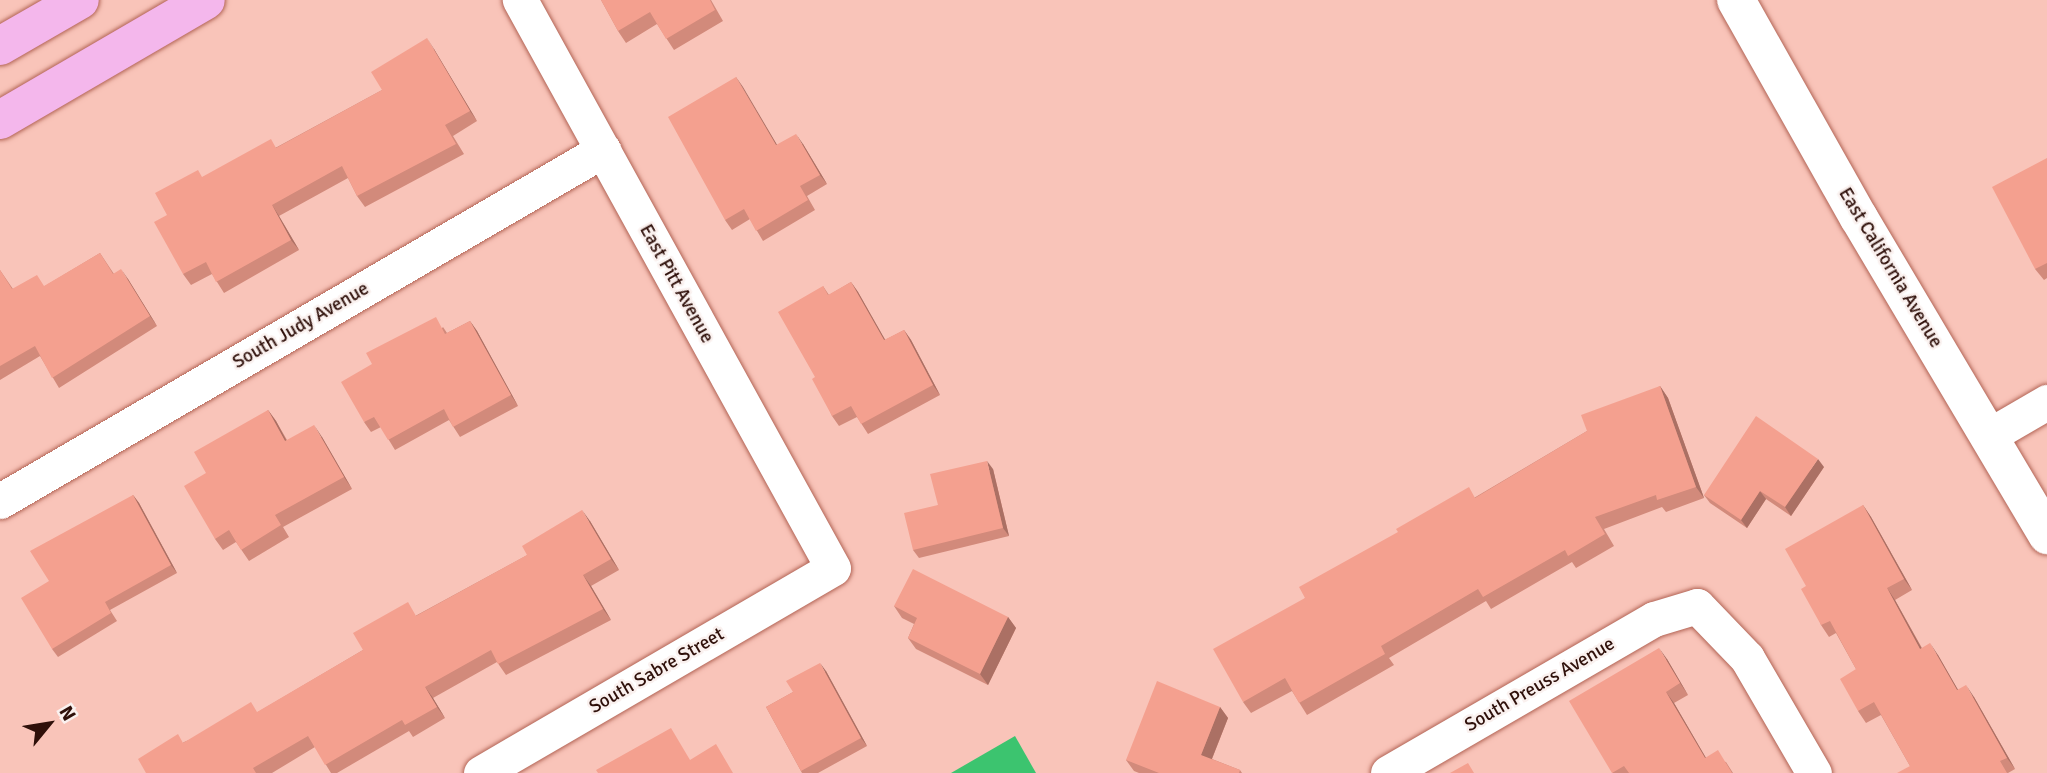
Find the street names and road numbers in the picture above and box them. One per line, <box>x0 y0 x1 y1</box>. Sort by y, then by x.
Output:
street label: East California Avenue <box>1833 184 1947 352</box>
street label: East Pitt Avenue <box>634 221 718 347</box>
street label: South Judy Avenue <box>229 278 373 374</box>
street label: South Sabre Street <box>585 623 729 719</box>
street label: South Preuss Avenue <box>1461 633 1619 737</box>

